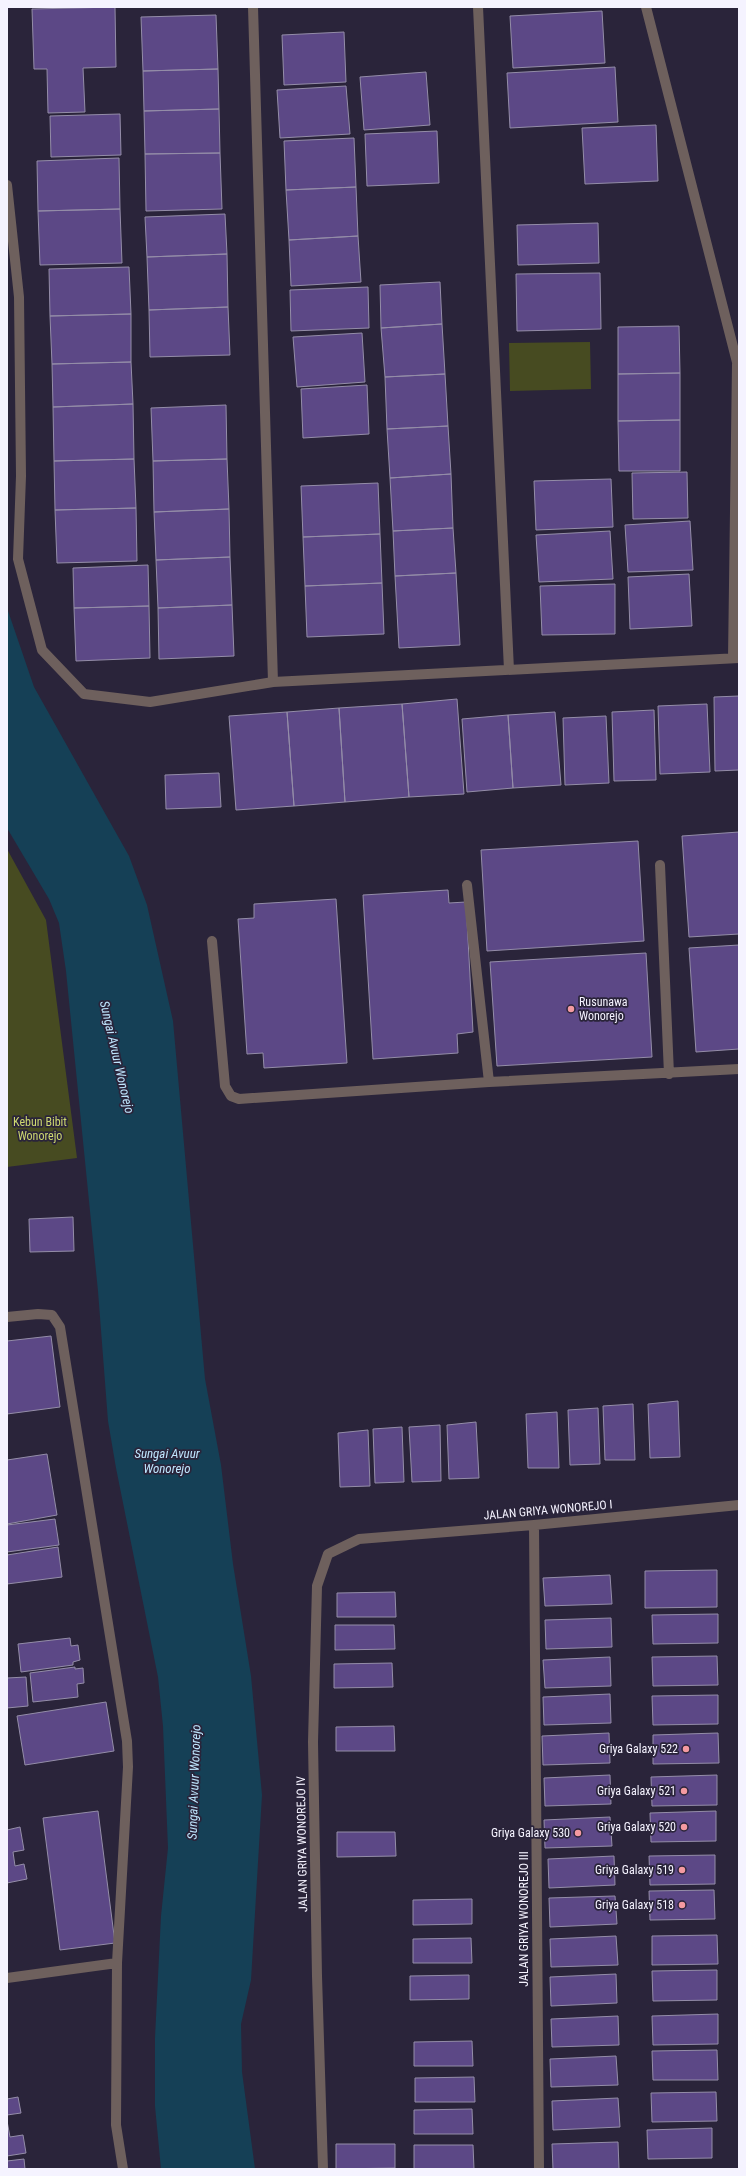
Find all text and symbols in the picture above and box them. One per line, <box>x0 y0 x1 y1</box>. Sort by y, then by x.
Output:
place label: Rusunawa Wonorejo <box>579 995 628 1023</box>
water label: Sungai Avuur Wonorejo <box>97 999 137 1115</box>
marker: Rusunawa Wonorejo <box>566 1004 576 1014</box>
park label: Kebun Bibit Wonorejo <box>13 1115 67 1143</box>
water label: Sungai Avuur Wonorejo <box>134 1446 201 1476</box>
street label: JALAN GRIYA WONOREJO I <box>483 1497 613 1523</box>
water label: Sungai Avuur Wonorejo <box>184 1724 204 1840</box>
place label: Griya Galaxy 522 <box>599 1742 678 1756</box>
marker: Griya Galaxy 522 <box>681 1744 691 1754</box>
street label: JALAN GRIYA WONOREJO IV <box>294 1776 310 1912</box>
place label: Griya Galaxy 521 <box>597 1784 676 1798</box>
marker: Griya Galaxy 521 <box>679 1786 689 1796</box>
place label: Griya Galaxy 520 <box>597 1820 676 1834</box>
marker: Griya Galaxy 520 <box>679 1822 689 1832</box>
place label: Griya Galaxy 530 <box>491 1826 570 1840</box>
marker: Griya Galaxy 530 <box>573 1828 583 1838</box>
street label: JALAN GRIYA WONOREJO III <box>517 1851 531 1987</box>
place label: Griya Galaxy 519 <box>595 1863 674 1877</box>
marker: Griya Galaxy 519 <box>677 1865 687 1875</box>
place label: Griya Galaxy 518 <box>595 1898 674 1912</box>
marker: Griya Galaxy 518 <box>677 1900 687 1910</box>

